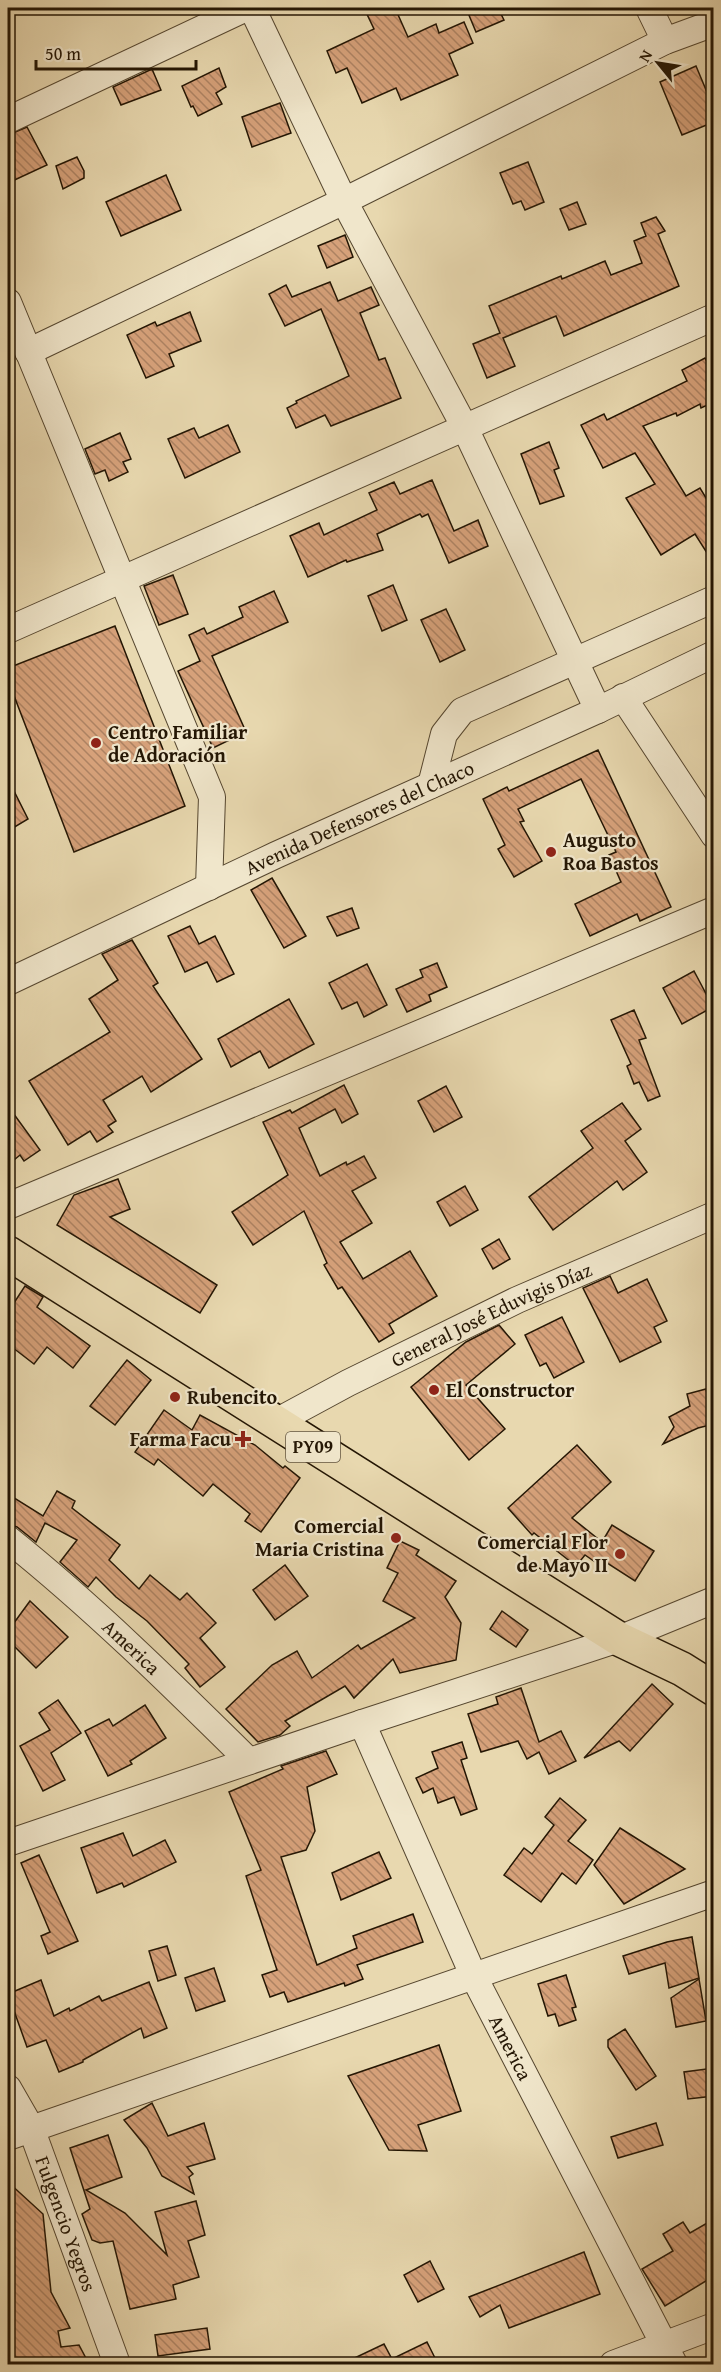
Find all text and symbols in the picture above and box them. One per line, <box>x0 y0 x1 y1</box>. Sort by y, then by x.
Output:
scale bar <box>36 33 196 71</box>
north arrow <box>628 33 688 93</box>
text: 50 m <box>45 40 81 67</box>
text: N <box>632 45 658 66</box>
place label: Centro Familiar de Adoración <box>108 717 247 769</box>
marker: Centro Familiar de Adoración <box>89 736 103 750</box>
street label: Avenida Defensores del Chaco <box>240 753 478 882</box>
place label: Augusto Roa Bastos <box>563 825 659 877</box>
marker: Augusto Roa Bastos <box>544 845 558 859</box>
street label: General José Eduvigis Díaz <box>386 1254 596 1374</box>
place label: El Constructor <box>446 1375 575 1404</box>
place label: Rubencito <box>187 1382 277 1411</box>
marker: El Constructor <box>427 1383 441 1397</box>
marker: Rubencito <box>168 1390 182 1404</box>
place label: Farma Facu <box>130 1424 232 1453</box>
marker: Farma Facu <box>236 1432 250 1446</box>
road number: PY09 <box>286 1432 340 1462</box>
place label: Comercial Maria Cristina <box>255 1511 385 1563</box>
place label: Comercial Flor de Mayo II <box>478 1527 608 1579</box>
marker: Comercial Maria Cristina <box>389 1531 403 1545</box>
marker: Comercial Flor de Mayo II <box>613 1547 627 1561</box>
street label: America <box>96 1612 168 1682</box>
street label: America <box>482 2010 540 2086</box>
street label: Fulgencio Yegros <box>28 2152 104 2295</box>

